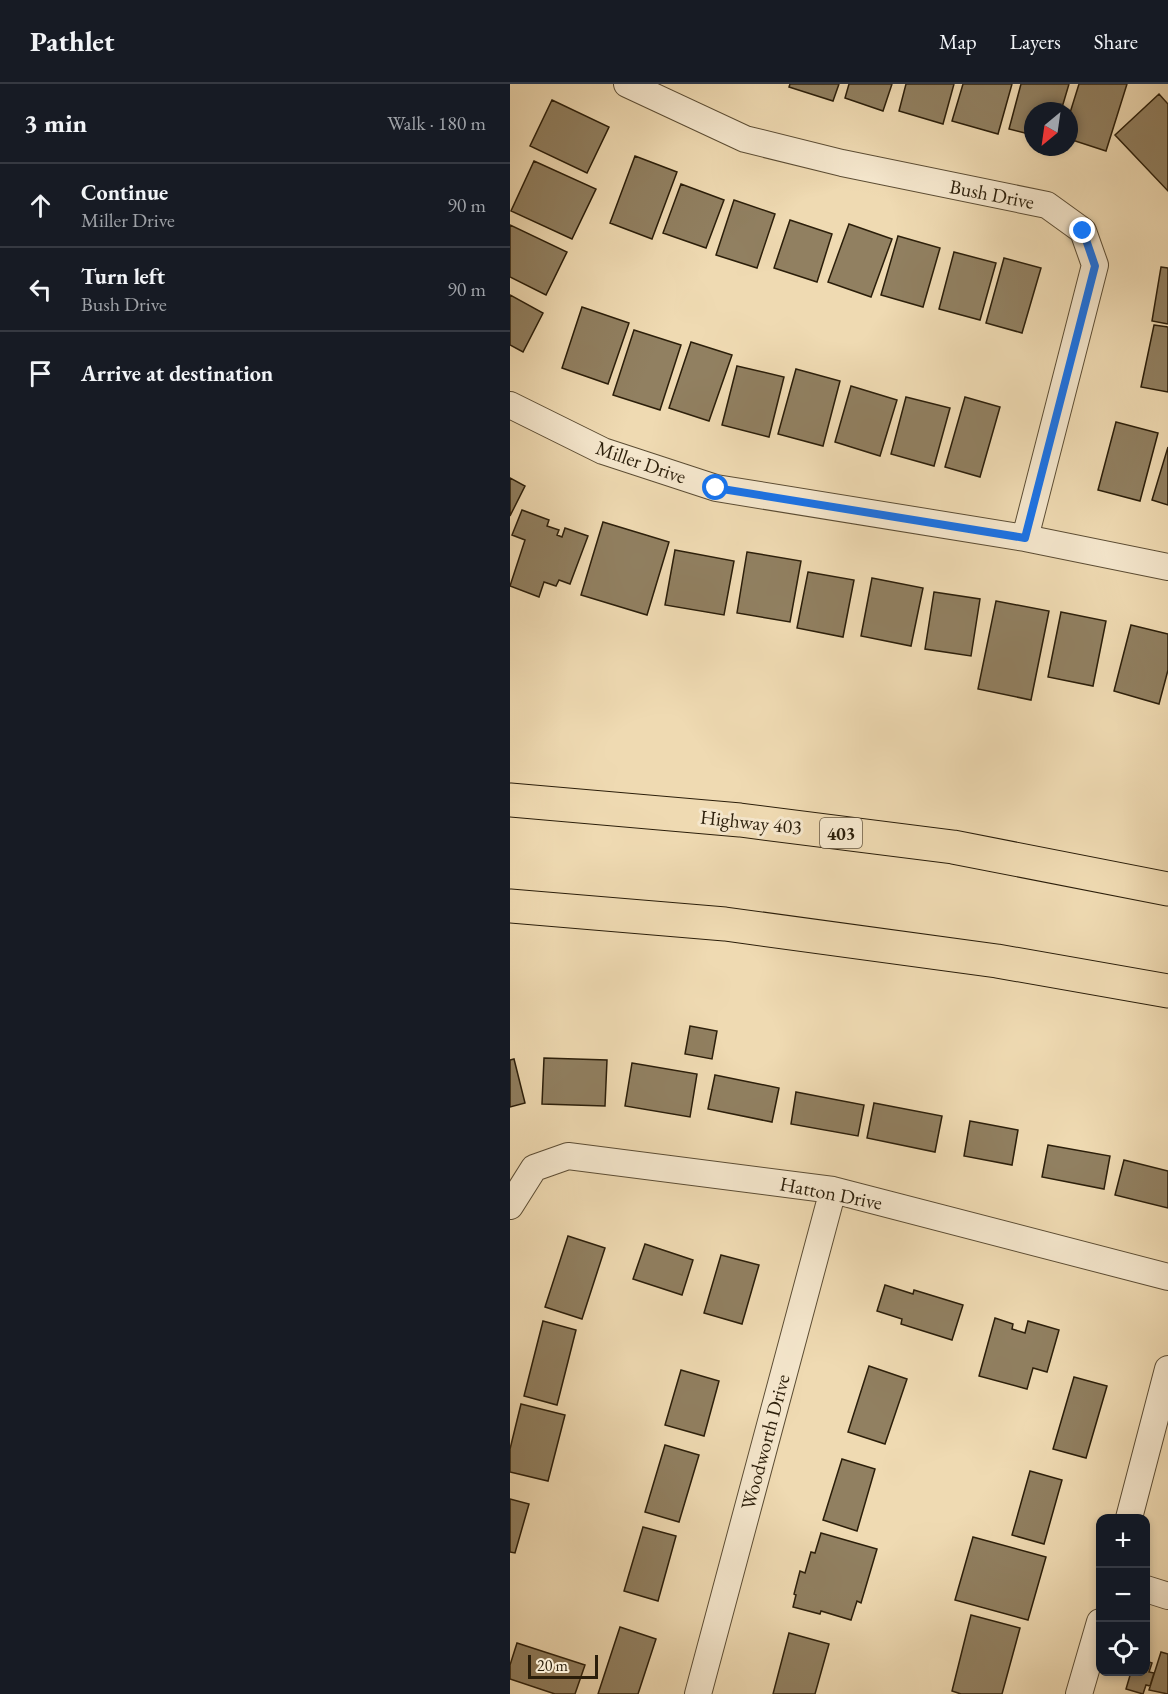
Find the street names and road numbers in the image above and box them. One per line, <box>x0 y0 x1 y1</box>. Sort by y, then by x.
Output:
street label: Bush Drive <box>947 173 1037 215</box>
street label: Miller Drive <box>592 434 690 490</box>
street label: Highway 403 <box>699 804 803 840</box>
road number: 403 <box>820 818 862 848</box>
street label: Hatton Drive <box>778 1170 885 1216</box>
street label: Woodworth Drive <box>734 1371 796 1513</box>

